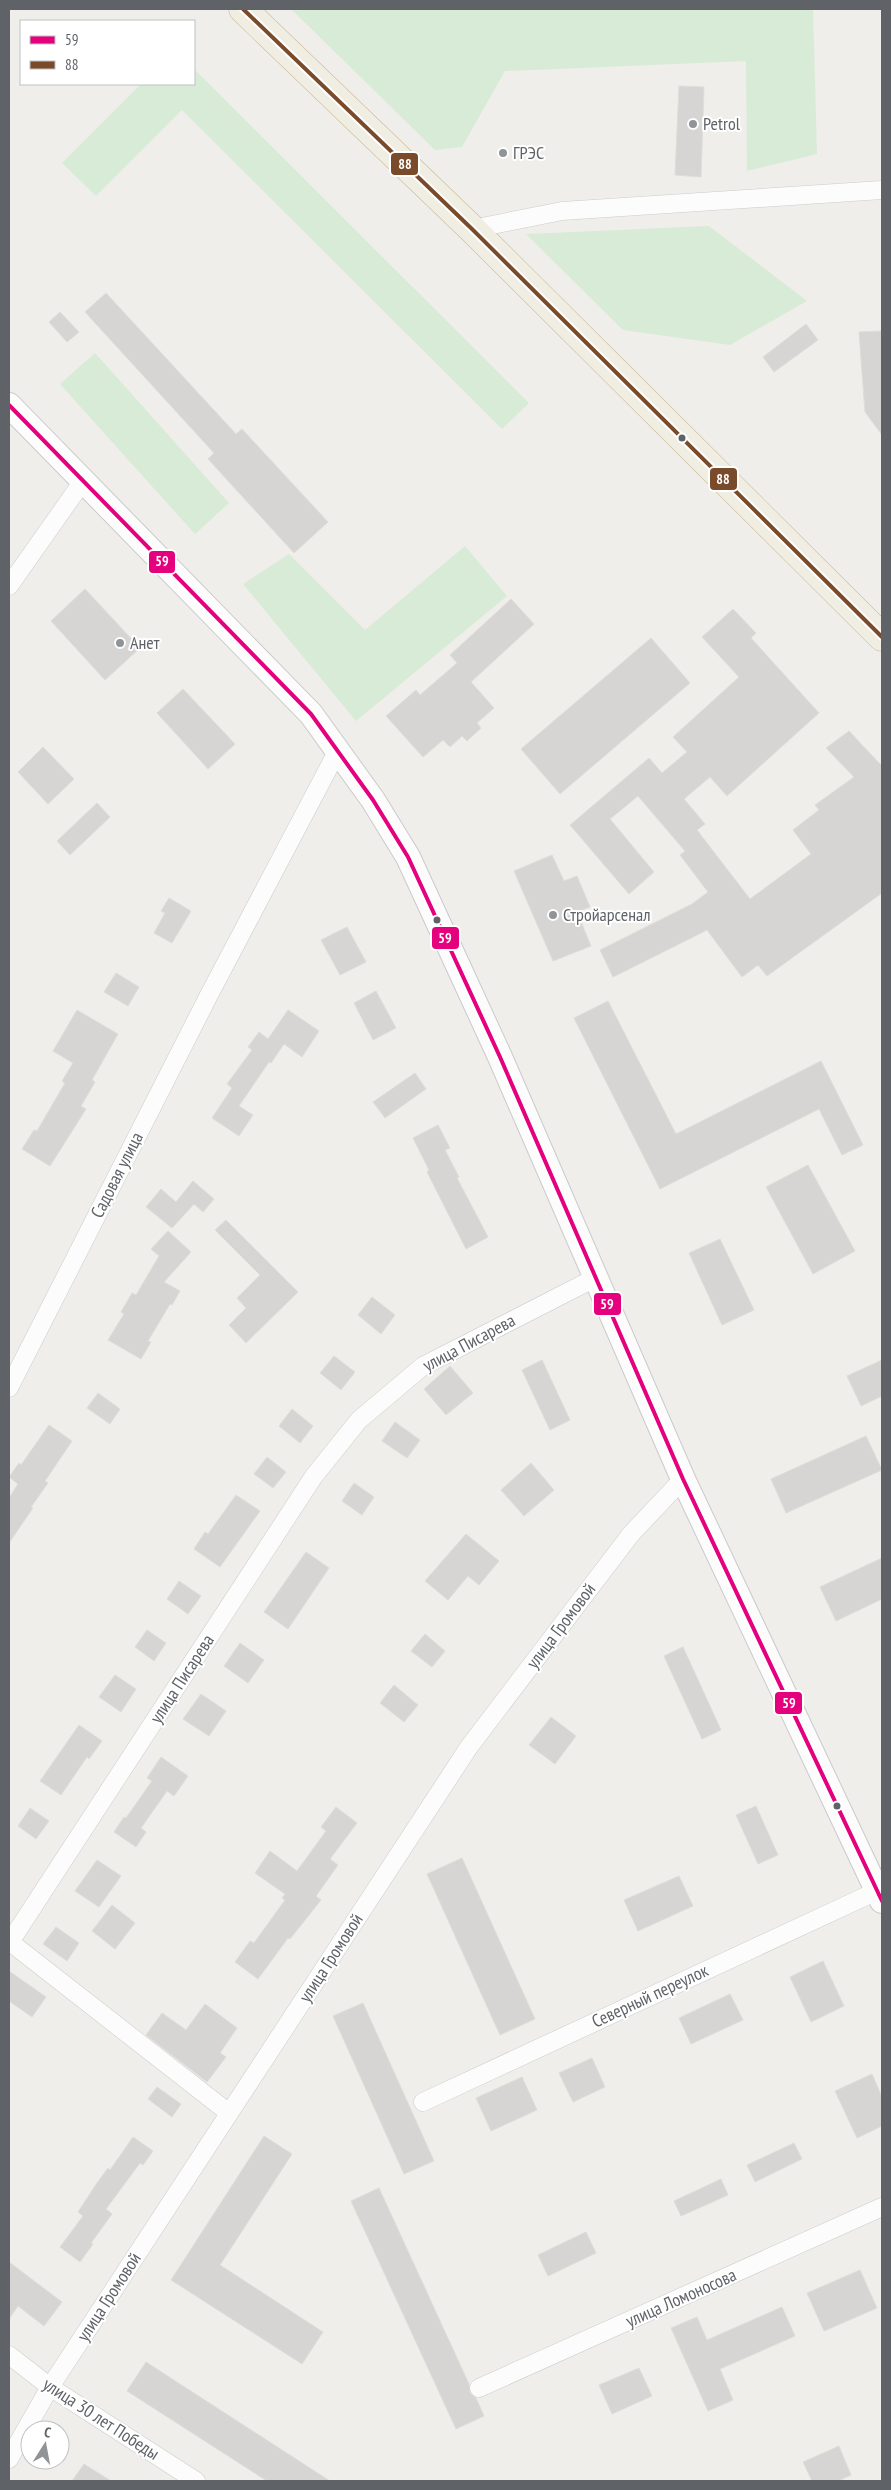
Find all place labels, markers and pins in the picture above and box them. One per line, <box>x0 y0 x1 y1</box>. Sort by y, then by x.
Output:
place label: Petrol <box>703 112 741 135</box>
marker: Petrol <box>687 118 699 130</box>
place label: ГРЭС <box>513 141 544 164</box>
marker: ГРЭС <box>497 147 509 159</box>
unlabelled marker <box>677 433 687 443</box>
place label: Анет <box>130 631 160 654</box>
marker: Анет <box>114 637 126 649</box>
place label: Стройарсенал <box>563 903 651 926</box>
marker: Стройарсенал <box>547 909 559 921</box>
unlabelled marker <box>432 915 442 925</box>
unlabelled marker <box>832 1801 842 1811</box>

